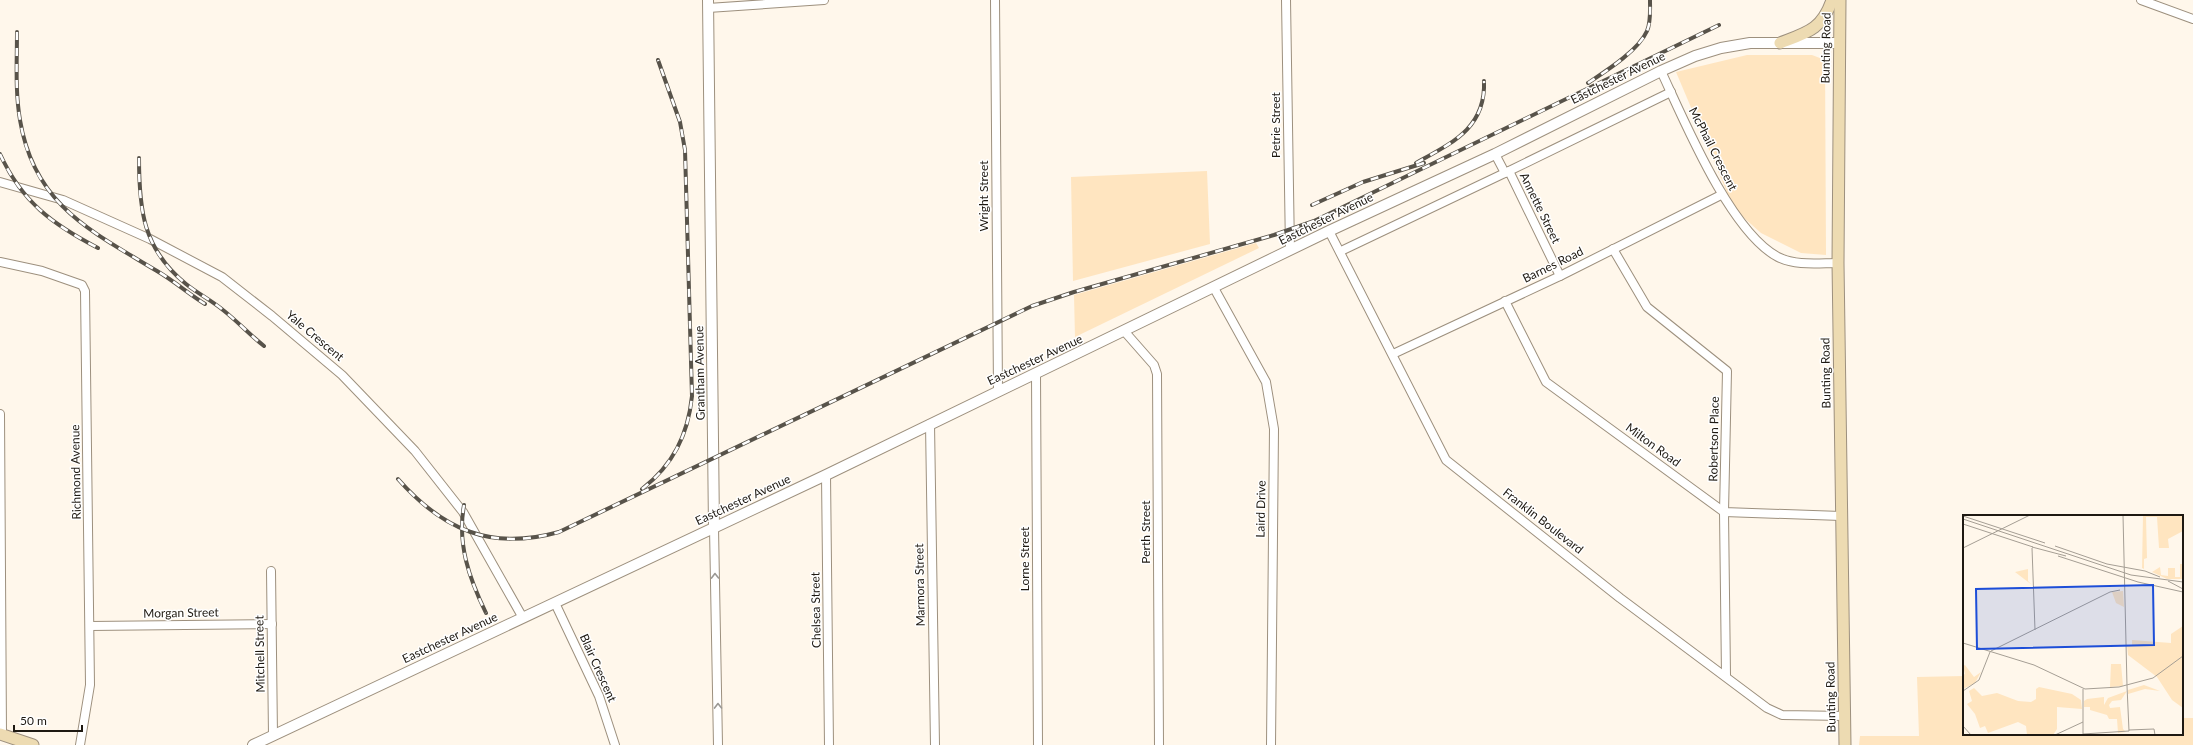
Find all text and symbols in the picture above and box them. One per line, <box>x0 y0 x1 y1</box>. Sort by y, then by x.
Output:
street label: Bunting Road <box>1817 12 1834 84</box>
street label: Eastchester Avenue <box>1568 48 1668 107</box>
street label: Petrie Street <box>1268 91 1283 158</box>
street label: McPhail Crescent <box>1686 104 1741 194</box>
street label: Wright Street <box>976 160 991 232</box>
street label: Annette Street <box>1517 170 1564 246</box>
street label: Eastchester Avenue <box>1276 189 1376 248</box>
street label: Barnes Road <box>1520 243 1586 286</box>
street label: Yale Crescent <box>283 307 348 365</box>
street label: Grantham Avenue <box>691 326 708 421</box>
street label: Eastchester Avenue <box>985 331 1085 388</box>
street label: Bunting Road <box>1817 337 1834 409</box>
street label: Robertson Place <box>1705 396 1722 482</box>
street label: Milton Road <box>1623 420 1684 470</box>
street label: Richmond Avenue <box>67 424 84 520</box>
street label: Eastchester Avenue <box>693 471 793 528</box>
street label: Laird Drive <box>1252 480 1269 538</box>
street label: Franklin Boulevard <box>1500 485 1586 557</box>
street label: Perth Street <box>1138 500 1153 564</box>
inset map <box>1963 515 2183 735</box>
street label: Lorne Street <box>1017 526 1032 591</box>
street label: Marmora Street <box>911 543 928 627</box>
street label: Chelsea Street <box>807 571 824 648</box>
one-way arrow <box>711 573 719 579</box>
street label: Morgan Street <box>143 604 220 621</box>
street label: Eastchester Avenue <box>400 609 500 666</box>
street label: Mitchell Street <box>251 615 268 693</box>
street label: Blair Crescent <box>577 631 620 705</box>
street label: Bunting Road <box>1822 661 1839 733</box>
one-way arrow <box>713 703 722 709</box>
scale bar <box>14 707 82 733</box>
text: 50 m <box>20 713 47 728</box>

